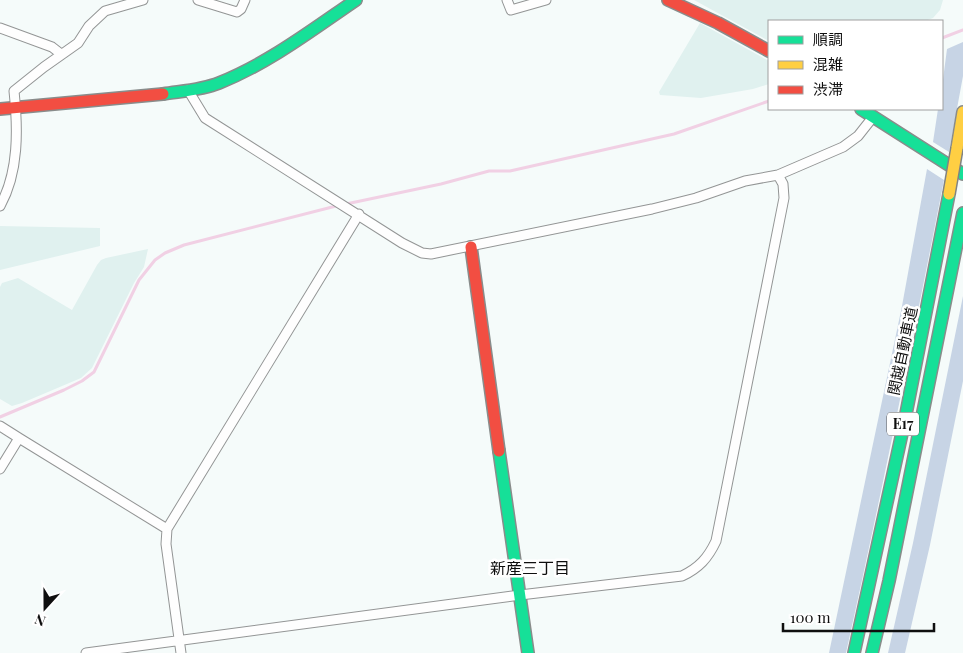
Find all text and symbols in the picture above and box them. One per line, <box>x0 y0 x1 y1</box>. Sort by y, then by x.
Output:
legend <box>768 20 943 110</box>
text: 順調 <box>813 29 843 49</box>
text: 混雑 <box>813 54 843 74</box>
text: 渋滞 <box>813 79 843 99</box>
street label: 関越自動車道 <box>883 305 921 397</box>
road number: E17 <box>887 412 919 436</box>
district label: 新産三丁目 <box>490 557 570 578</box>
north arrow <box>20 583 70 633</box>
scale bar <box>783 600 934 632</box>
text: 100 m <box>790 607 831 627</box>
text: N <box>32 610 48 631</box>

